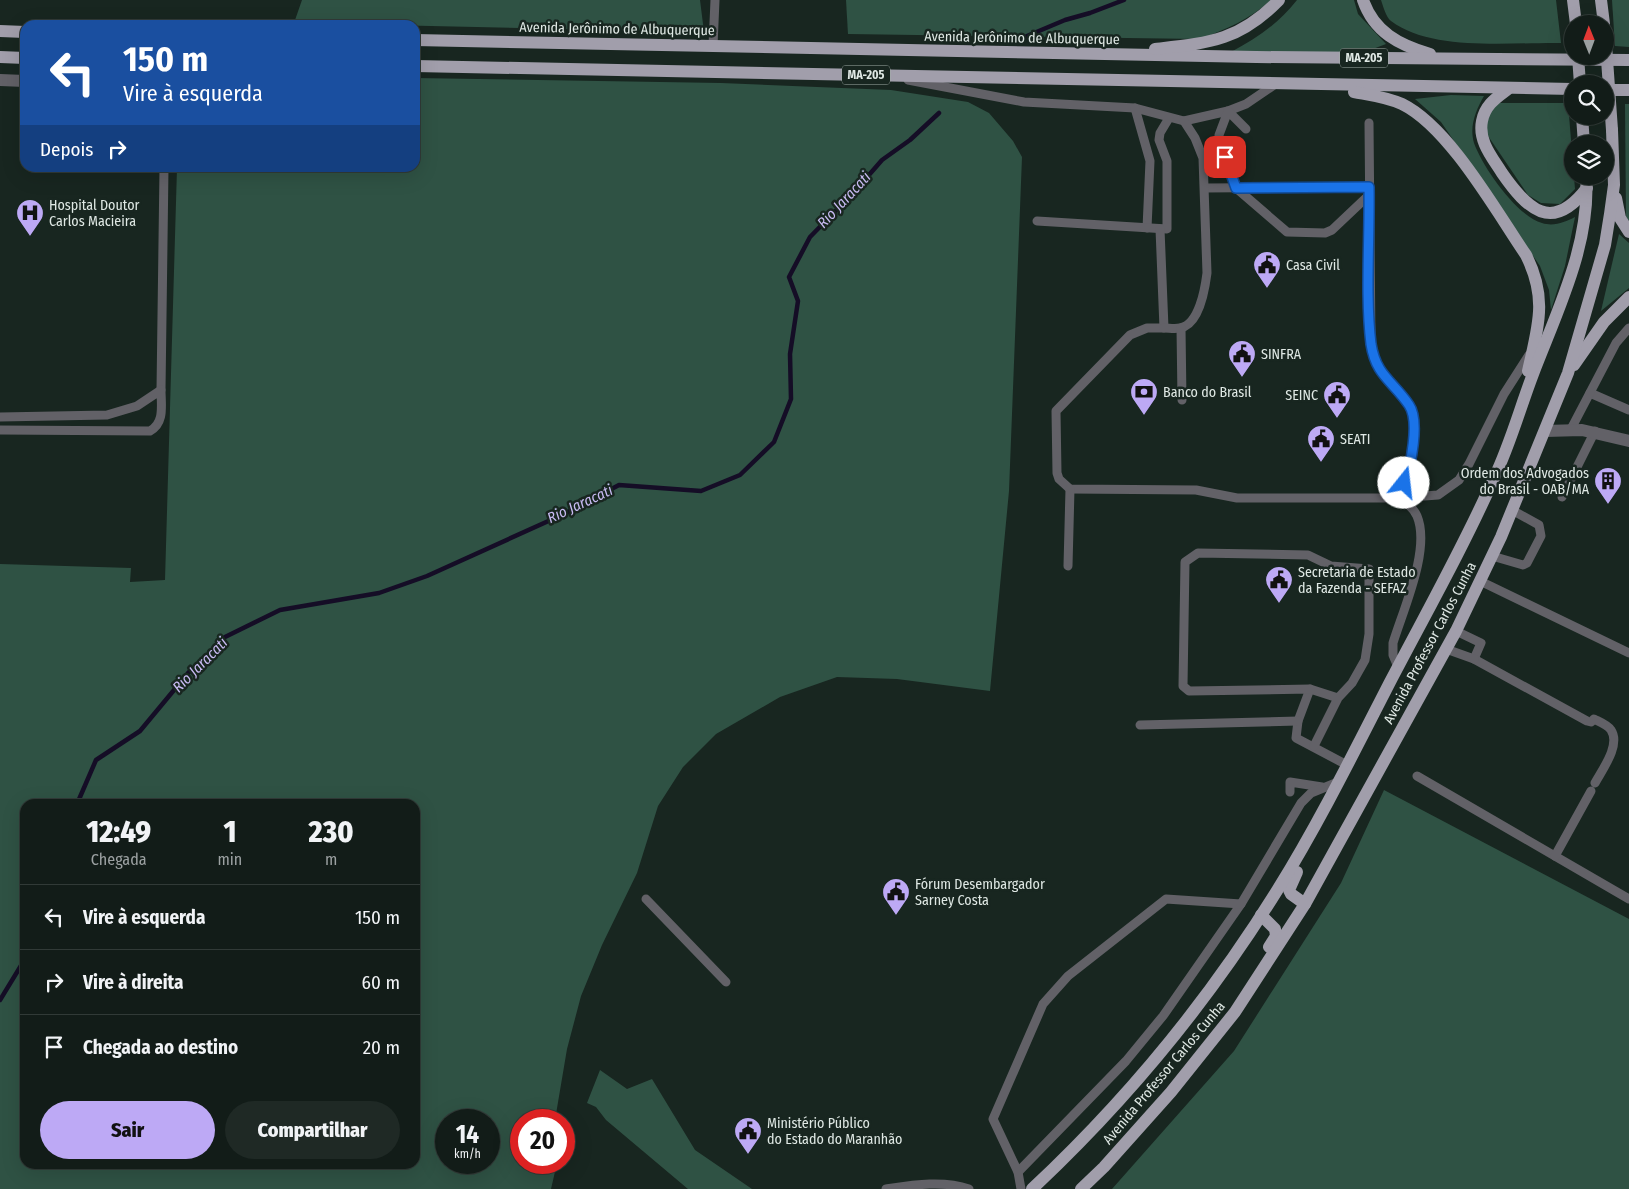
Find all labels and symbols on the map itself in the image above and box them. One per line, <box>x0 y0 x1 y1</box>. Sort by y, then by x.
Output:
north arrow <box>1564 15 1614 65</box>
street label: Avenida Jerônimo de Albuquerque <box>519 19 715 39</box>
street label: Avenida Jerônimo de Albuquerque <box>924 28 1120 48</box>
road number: MA-205 <box>1340 48 1388 68</box>
road number: MA-205 <box>842 66 890 84</box>
pin <box>1204 136 1246 178</box>
water label: Rio Jaracati <box>813 168 875 232</box>
place label: Hospital Doutor Carlos Macieira <box>49 197 140 230</box>
hospital icon: Hospital Doutor Carlos Macieira <box>15 198 45 237</box>
public building icon: Casa Civil <box>1252 250 1282 289</box>
place label: Casa Civil <box>1286 257 1340 274</box>
public building icon: SINFRA <box>1227 339 1257 378</box>
place label: SINFRA <box>1261 346 1302 363</box>
bank icon: Banco do Brasil <box>1129 377 1159 416</box>
public building icon: SEINC <box>1322 380 1352 419</box>
place label: Banco do Brasil <box>1163 384 1252 401</box>
place label: SEINC <box>1285 387 1318 404</box>
public building icon: SEATI <box>1306 424 1336 463</box>
place label: SEATI <box>1340 431 1370 448</box>
position arrow <box>1377 456 1429 508</box>
place label: Ordem dos Advogados do Brasil - OAB/MA <box>1461 465 1590 498</box>
building icon: Ordem dos Advogados do Brasil - OAB/MA <box>1593 466 1623 505</box>
water label: Rio Jaracati <box>544 481 616 527</box>
street label: Avenida Professor Carlos Cunha <box>1380 559 1480 727</box>
place label: Secretaria de Estado da Fazenda - SEFAZ <box>1298 564 1416 597</box>
public building icon: Secretaria de Estado da Fazenda - SEFAZ <box>1264 565 1294 604</box>
water label: Rio Jaracati <box>169 634 231 696</box>
place label: Fórum Desembargador Sarney Costa <box>915 876 1045 909</box>
public building icon: Fórum Desembargador Sarney Costa <box>881 877 911 916</box>
street label: Avenida Professor Carlos Cunha <box>1099 998 1229 1148</box>
speed limit sign: 20 <box>510 1109 575 1174</box>
place label: Ministério Público do Estado do Maranhão <box>767 1115 902 1148</box>
public building icon: Ministério Público do Estado do Maranhão <box>733 1116 763 1155</box>

